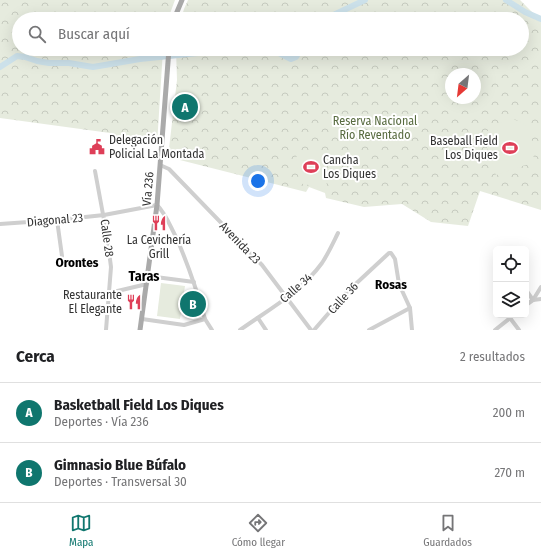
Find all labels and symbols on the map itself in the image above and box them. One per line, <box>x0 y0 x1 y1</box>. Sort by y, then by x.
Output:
north arrow <box>445 68 481 104</box>
pin: A <box>172 92 198 122</box>
park label: Reserva Nacional Río Reventado <box>333 114 417 142</box>
place label: Delegación Policial La Montada <box>109 133 205 161</box>
place label: Baseball Field Los Diques <box>430 134 498 162</box>
public building icon: Delegación Policial La Montada <box>88 138 106 156</box>
sports icon: Baseball Field Los Diques <box>501 139 519 157</box>
place label: Cancha Los Diques <box>323 153 376 181</box>
sports icon: Cancha Los Diques <box>302 158 320 176</box>
street label: Vía 236 <box>140 171 156 207</box>
your location <box>248 171 268 191</box>
street label: Diagonal 23 <box>26 211 84 229</box>
restaurant icon: La Cevichería Grill <box>150 214 168 232</box>
street label: Calle 28 <box>97 218 117 258</box>
street label: Avenida 23 <box>217 219 263 267</box>
place label: La Cevichería Grill <box>127 233 191 261</box>
district label: Orontes <box>56 255 99 270</box>
district label: Taras <box>129 268 159 285</box>
street label: Calle 34 <box>277 270 315 306</box>
district label: Rosas <box>375 277 407 292</box>
street label: Calle 36 <box>325 279 361 317</box>
place label: Restaurante El Elegante <box>63 288 122 316</box>
pin: B <box>180 289 206 319</box>
restaurant icon: Restaurante El Elegante <box>125 293 143 311</box>

